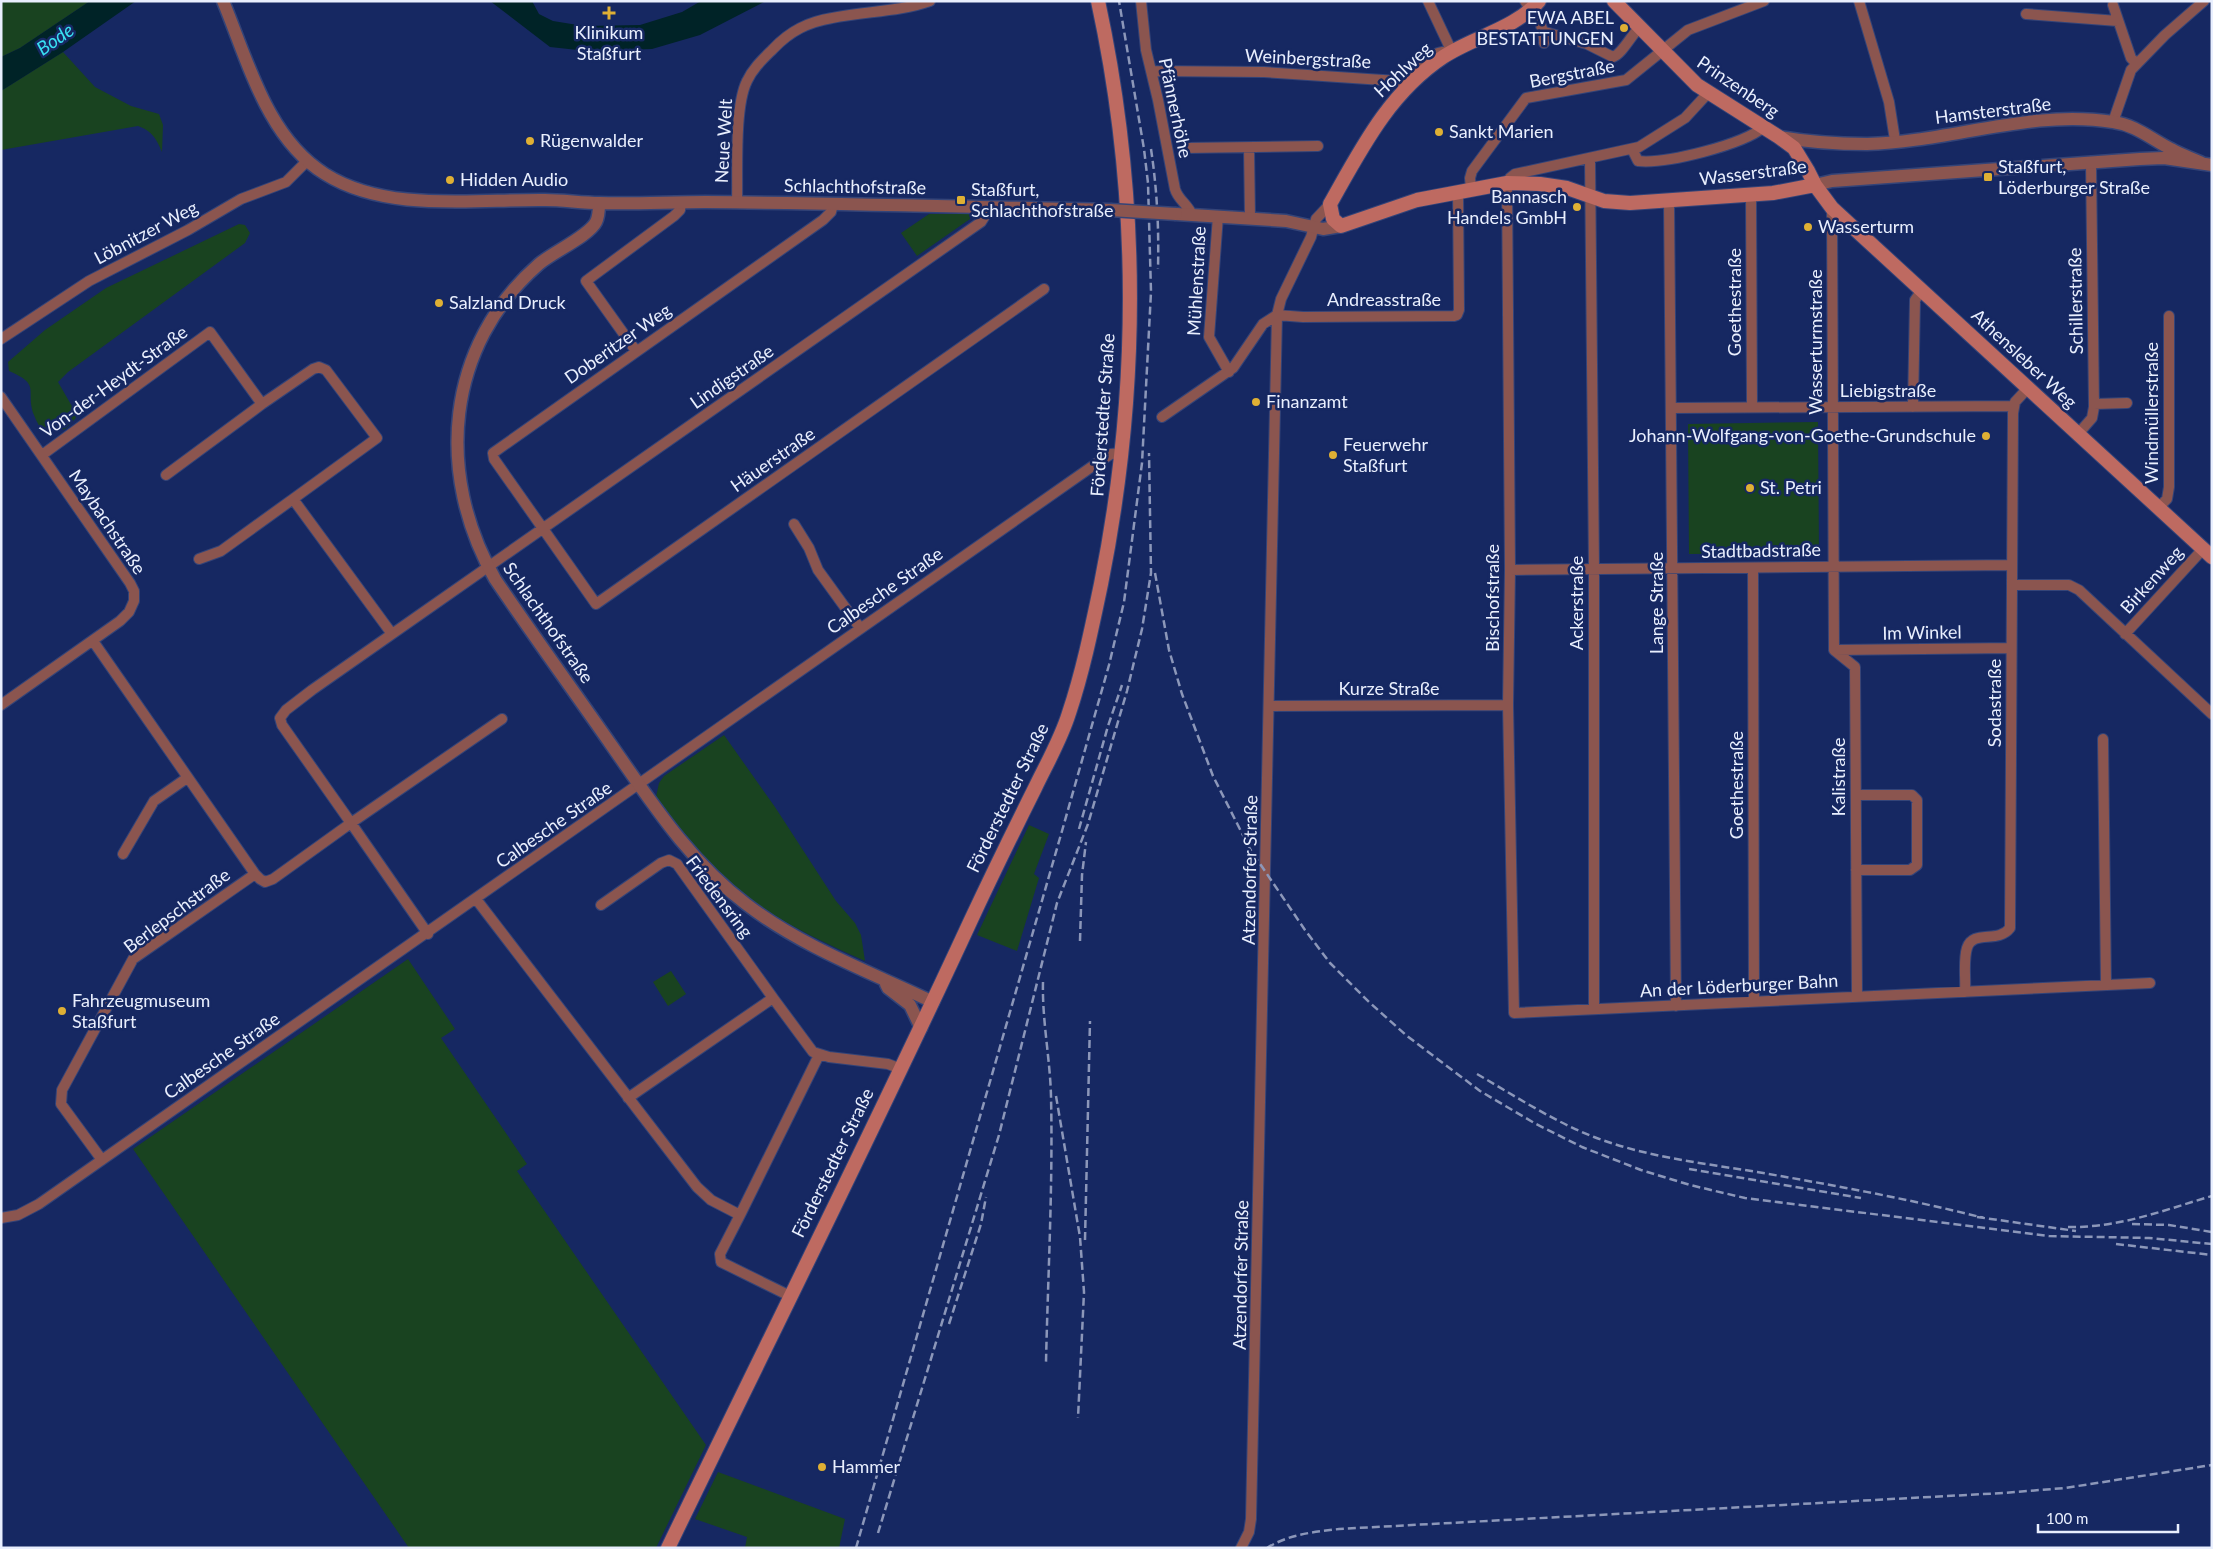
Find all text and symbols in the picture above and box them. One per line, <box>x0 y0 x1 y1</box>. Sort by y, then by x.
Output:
marker: Klinikum Staßfurt <box>602 6 616 20</box>
place label: EWA ABEL BESTATTUNGEN <box>1476 6 1614 49</box>
water label: Bode <box>32 18 78 60</box>
place label: Klinikum Staßfurt <box>575 21 643 64</box>
marker: EWA ABEL BESTATTUNGEN <box>1618 22 1630 34</box>
street label: Hohlweg <box>1369 37 1436 101</box>
street label: Weinbergstraße <box>1244 44 1372 72</box>
street label: Prinzenberg <box>1693 51 1784 122</box>
street label: Bergstraße <box>1527 54 1616 92</box>
street label: Pfännerhöhe <box>1155 56 1197 160</box>
street label: Hamsterstraße <box>1933 92 2052 128</box>
street label: Neue Welt <box>710 98 736 184</box>
place label: Sankt Marien <box>1449 120 1554 142</box>
marker: Sankt Marien <box>1433 126 1445 138</box>
place label: Rügenwalder <box>540 129 643 151</box>
marker: Rügenwalder <box>524 135 536 147</box>
street label: Wasserstraße <box>1698 155 1808 189</box>
place label: Staßfurt, Löderburger Straße <box>1998 155 2150 198</box>
place label: Hidden Audio <box>460 168 568 190</box>
marker: Staßfurt, Löderburger Straße <box>1982 171 1994 183</box>
marker: Hidden Audio <box>444 174 456 186</box>
street label: Schlachthofstraße <box>784 174 926 198</box>
place label: Staßfurt, Schlachthofstraße <box>971 178 1113 221</box>
place label: Bannasch Handels GmbH <box>1447 185 1567 228</box>
marker: Staßfurt, Schlachthofstraße <box>955 194 967 206</box>
street label: Löbnitzer Weg <box>90 196 201 269</box>
marker: Bannasch Handels GmbH <box>1571 201 1583 213</box>
place label: Wasserturm <box>1818 215 1914 237</box>
marker: Wasserturm <box>1802 221 1814 233</box>
street label: Mühlenstraße <box>1182 225 1210 336</box>
street label: Schillerstraße <box>2063 247 2087 355</box>
street label: Goethestraße <box>1723 248 1745 356</box>
street label: Wasserturmstraße <box>1804 269 1826 415</box>
street label: Andreasstraße <box>1327 288 1441 310</box>
place label: Salzland Druck <box>449 291 567 313</box>
marker: Salzland Druck <box>433 297 445 309</box>
street label: Doberitzer Weg <box>560 298 675 388</box>
street label: Athensleber Weg <box>1967 304 2082 413</box>
street label: Von-der-Heydt-Straße <box>36 320 191 442</box>
street label: Förderstedter Straße <box>1085 333 1119 497</box>
street label: Lindigstraße <box>685 339 777 413</box>
street label: Windmüllerstraße <box>2140 342 2162 484</box>
street label: Liebigstraße <box>1840 379 1936 401</box>
place label: Finanzamt <box>1266 390 1348 412</box>
marker: Finanzamt <box>1250 396 1262 408</box>
street label: Häuerstraße <box>726 422 819 496</box>
place label: Johann-Wolfgang-von-Goethe-Grundschule <box>1629 424 1976 446</box>
marker: Johann-Wolfgang-von-Goethe-Grundschule <box>1980 430 1992 442</box>
place label: Feuerwehr Staßfurt <box>1343 433 1429 476</box>
marker: Feuerwehr Staßfurt <box>1327 449 1339 461</box>
street label: Maybachstraße <box>65 465 151 578</box>
place label: St. Petri <box>1760 476 1822 498</box>
marker: St. Petri <box>1744 482 1756 494</box>
street label: Stadtbadstraße <box>1701 538 1821 562</box>
street label: Birkenweg <box>2115 541 2187 618</box>
street label: Calbesche Straße <box>822 542 947 638</box>
street label: Bischofstraße <box>1481 544 1503 652</box>
street label: Lange Straße <box>1645 552 1667 654</box>
street label: Ackerstraße <box>1565 556 1587 650</box>
street label: Schlachthofstraße <box>499 558 599 687</box>
street label: Im Winkel <box>1882 620 1962 644</box>
street label: Sodastraße <box>1983 659 2005 747</box>
street label: Kurze Straße <box>1338 677 1440 699</box>
street label: Förderstedter Straße <box>961 719 1053 876</box>
street label: Goethestraße <box>1725 731 1747 839</box>
street label: Kalistraße <box>1827 738 1849 816</box>
street label: Calbesche Straße <box>491 776 616 872</box>
street label: Atzendorfer Straße <box>1237 795 1261 945</box>
street label: Friedensring <box>682 851 758 942</box>
street label: Berlepschstraße <box>119 863 234 957</box>
street label: An der Löderburger Bahn <box>1639 969 1839 1001</box>
place label: Fahrzeugmuseum Staßfurt <box>72 989 210 1032</box>
marker: Fahrzeugmuseum Staßfurt <box>56 1005 68 1017</box>
street label: Calbesche Straße <box>159 1007 284 1103</box>
street label: Förderstedter Straße <box>786 1084 878 1241</box>
street label: Atzendorfer Straße <box>1228 1200 1252 1350</box>
place label: Hammer <box>832 1455 901 1477</box>
marker: Hammer <box>816 1461 828 1473</box>
scale bar <box>2038 1502 2178 1534</box>
text: 100 m <box>2046 1509 2088 1527</box>

